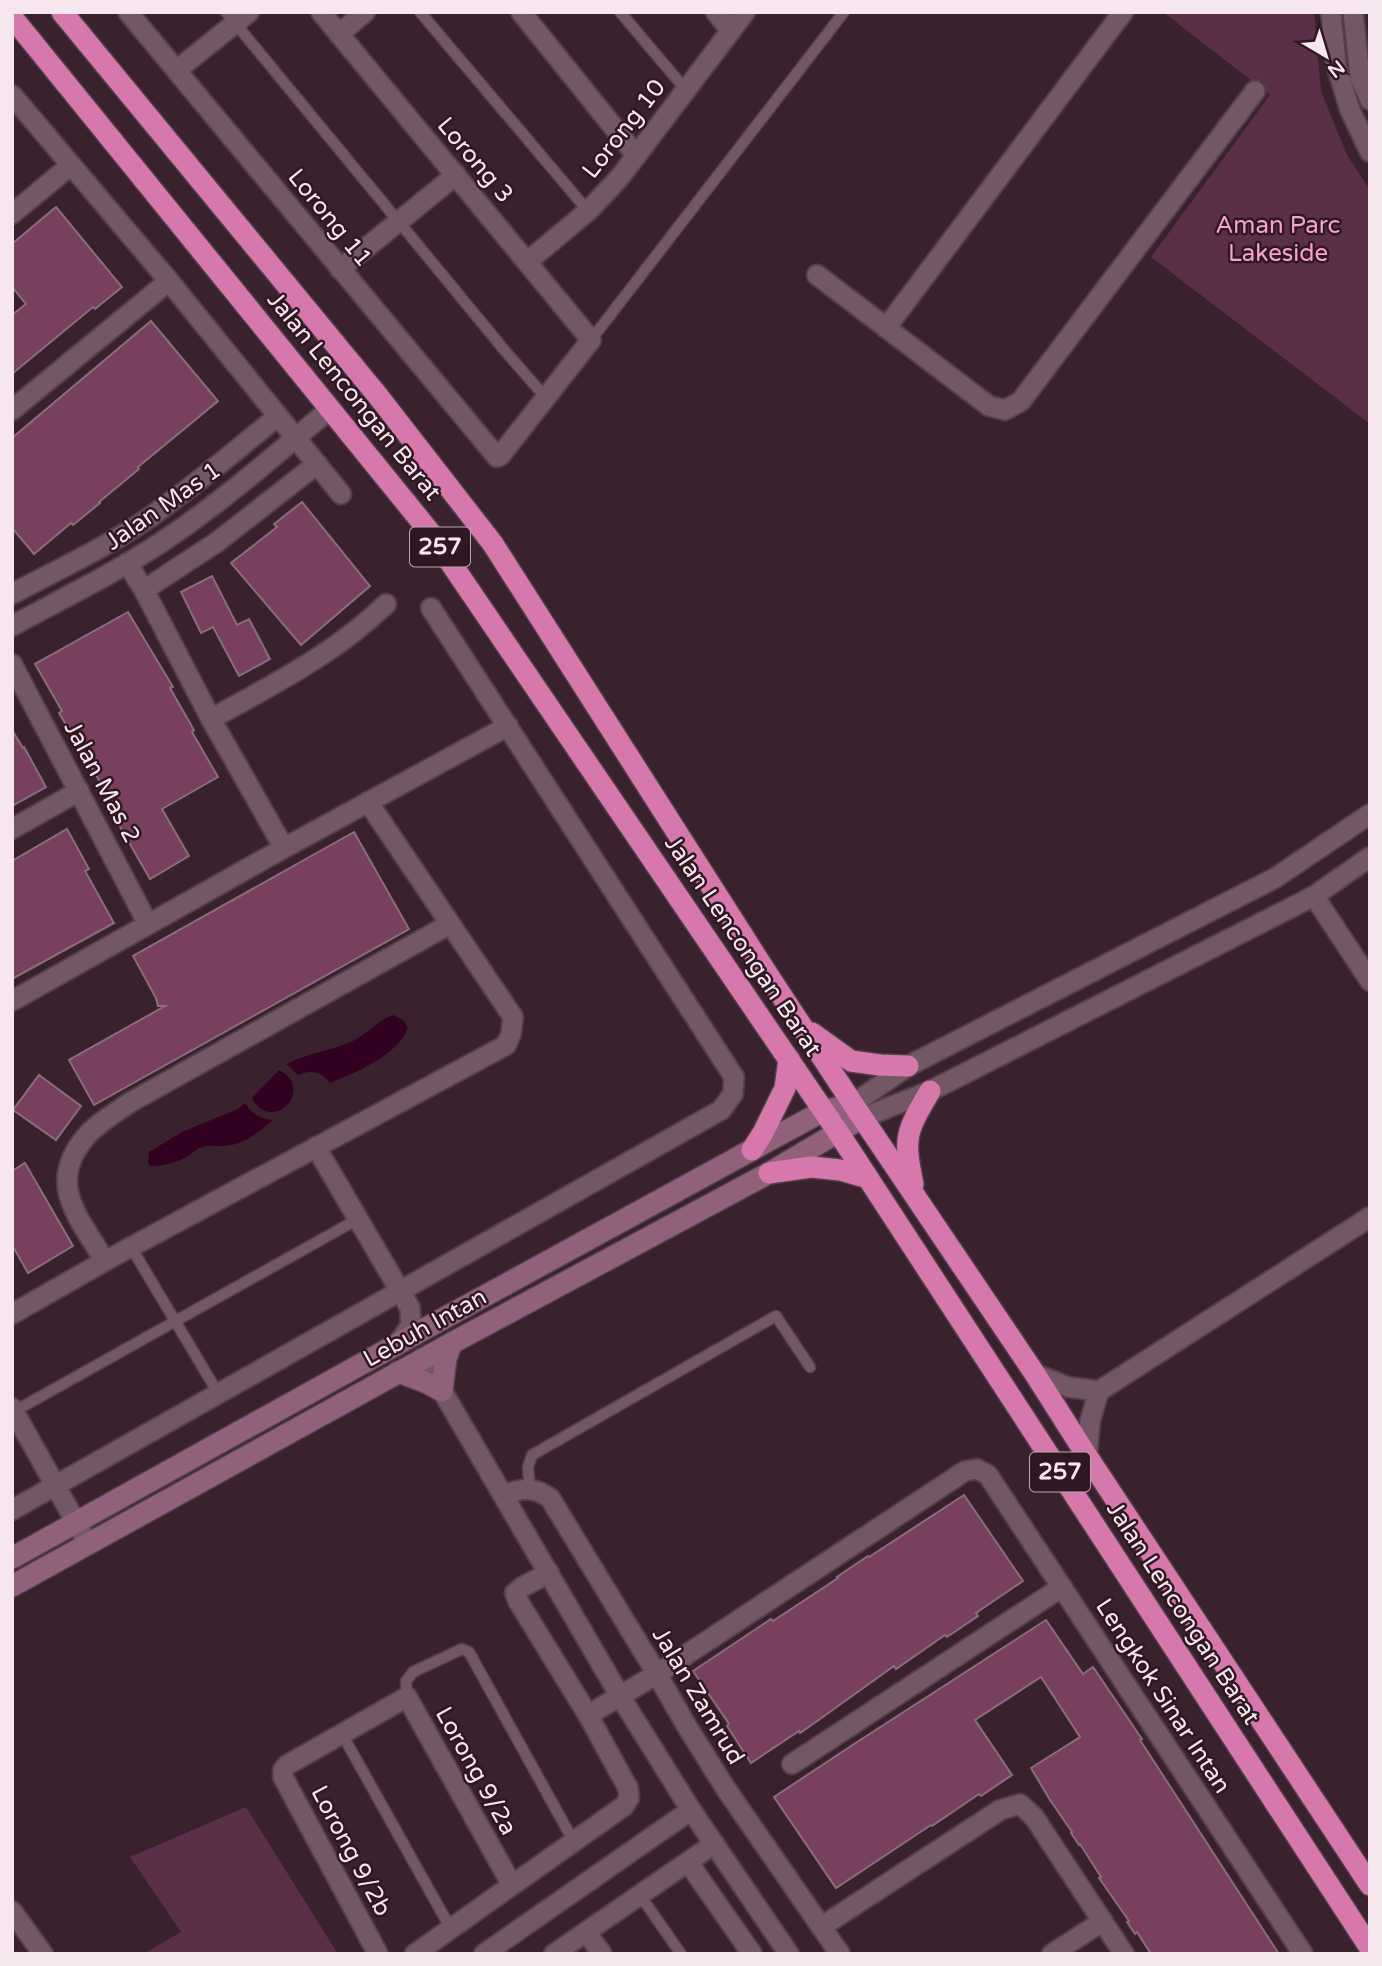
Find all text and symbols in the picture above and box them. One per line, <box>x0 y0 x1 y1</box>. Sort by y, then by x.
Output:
north arrow <box>1291 21 1361 91</box>
text: N <box>1323 55 1349 82</box>
street label: Lorong 10 <box>576 74 672 184</box>
street label: Lorong 3 <box>431 111 519 209</box>
street label: Lorong 11 <box>282 163 378 273</box>
park label: Aman Parc Lakeside <box>1216 211 1340 268</box>
street label: Jalan Lencongan Barat <box>261 286 447 506</box>
street label: Jalan Mas 1 <box>100 456 226 556</box>
road number: 257 <box>410 527 470 566</box>
street label: Jalan Mas 2 <box>58 716 146 848</box>
street label: Jalan Lencongan Barat <box>658 830 828 1062</box>
street label: Lebuh Intan <box>358 1282 492 1374</box>
road number: 257 <box>1030 1452 1090 1492</box>
street label: Jalan Lencongan Barat <box>1100 1496 1266 1730</box>
street label: Lengkok Sinar Intan <box>1089 1593 1237 1799</box>
street label: Jalan Zamrud <box>646 1622 750 1770</box>
street label: Lorong 9/2a <box>429 1702 523 1840</box>
street label: Lorong 9/2b <box>304 1781 398 1921</box>

